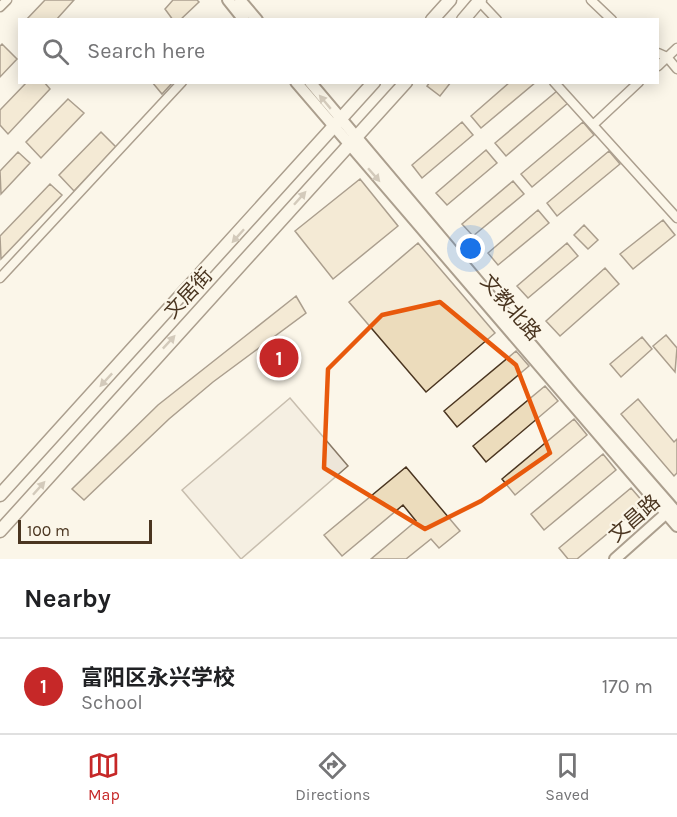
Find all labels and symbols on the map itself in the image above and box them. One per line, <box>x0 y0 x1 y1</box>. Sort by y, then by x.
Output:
one-way arrow <box>320 94 332 109</box>
one-way arrow <box>367 167 380 182</box>
one-way arrow <box>293 191 306 206</box>
one-way arrow <box>232 228 245 243</box>
your location <box>456 234 485 263</box>
street label: 文居街 <box>159 264 217 323</box>
street label: 文教北路 <box>476 270 546 345</box>
one-way arrow <box>162 335 176 350</box>
pin: 1 <box>260 336 298 380</box>
one-way arrow <box>100 372 113 387</box>
one-way arrow <box>32 480 46 495</box>
street label: 文昌路 <box>604 490 665 547</box>
scale bar <box>18 517 152 544</box>

